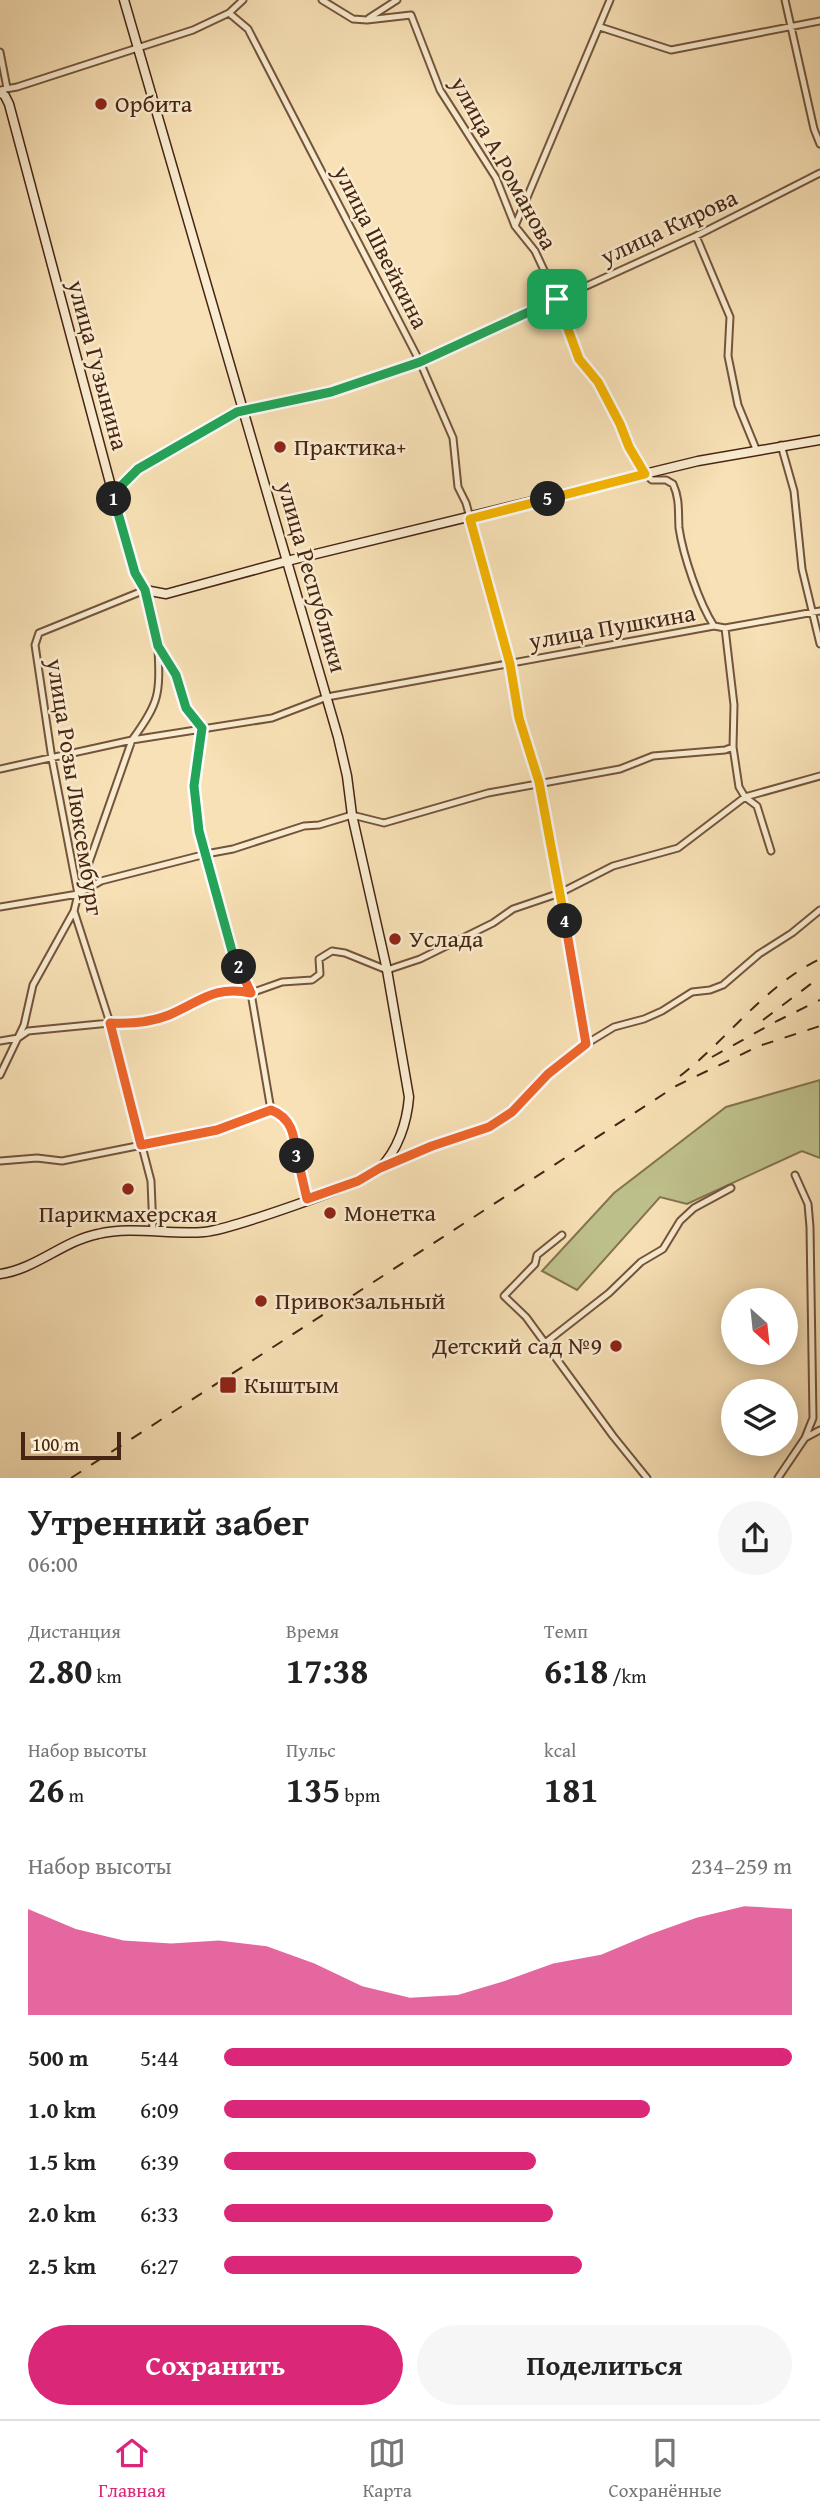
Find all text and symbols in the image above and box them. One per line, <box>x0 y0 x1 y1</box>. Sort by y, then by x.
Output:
street label: улица А.Романова <box>442 69 567 256</box>
place label: Орбита <box>115 86 193 121</box>
marker: Орбита <box>93 96 109 112</box>
street label: улица Швейкина <box>325 158 438 335</box>
street label: улица Кирова <box>594 179 743 274</box>
pin <box>527 269 587 329</box>
street label: улица Гузынина <box>59 275 138 454</box>
icon: arrive <box>538 280 576 318</box>
place label: Практика+ <box>294 429 406 464</box>
marker: Практика+ <box>272 439 288 455</box>
street label: улица Республики <box>268 476 356 676</box>
pin: 1 <box>96 482 132 516</box>
pin: 5 <box>530 482 566 516</box>
text: 1 <box>109 484 118 512</box>
text: 5 <box>543 484 552 512</box>
street label: улица Пушкина <box>525 595 698 659</box>
street label: улица Розы Люксембург <box>38 655 113 918</box>
pin: 4 <box>548 904 582 939</box>
text: 4 <box>560 906 569 934</box>
place label: Услада <box>409 921 484 956</box>
marker: Услада <box>387 931 403 947</box>
pin: 2 <box>222 950 256 984</box>
text: 2 <box>234 952 243 980</box>
pin: 3 <box>280 1138 314 1174</box>
text: 3 <box>292 1141 301 1169</box>
marker: Парикмахерская <box>120 1181 136 1197</box>
place label: Монетка <box>344 1195 436 1230</box>
place label: Парикмахерская <box>39 1196 217 1231</box>
marker: Монетка <box>322 1205 338 1221</box>
place label: Привокзальный <box>275 1283 446 1318</box>
north arrow <box>721 1288 798 1365</box>
map controls <box>721 1288 798 1456</box>
marker: Привокзальный <box>253 1293 269 1309</box>
place label: Детский сад №9 <box>431 1328 602 1363</box>
marker: Детский сад №9 <box>608 1338 624 1354</box>
place label: Кыштым <box>244 1367 339 1402</box>
marker: Кыштым <box>218 1375 238 1395</box>
button: layers <box>721 1379 798 1456</box>
scale bar <box>21 1428 121 1460</box>
text: 100 m <box>32 1430 79 1458</box>
text: Утренний забег <box>28 1493 309 1549</box>
button: share <box>718 1501 792 1575</box>
text: 06:00 <box>28 1547 78 1580</box>
text: Дистанция <box>28 1617 121 1645</box>
text: Время <box>286 1617 339 1645</box>
text: Темп <box>544 1617 588 1645</box>
text: 2.80 <box>28 1645 92 1696</box>
text: 17:38 <box>286 1645 368 1696</box>
text: 6:18 <box>544 1645 608 1696</box>
text: km <box>92 1662 122 1690</box>
text: /km <box>608 1662 647 1690</box>
text: Набор высоты <box>28 1736 147 1764</box>
text: Пульс <box>286 1736 336 1764</box>
text: kcal <box>544 1736 576 1764</box>
text: 26 <box>28 1764 64 1815</box>
text: 135 <box>286 1764 340 1815</box>
text: 181 <box>544 1764 598 1815</box>
text: m <box>64 1781 84 1809</box>
text: bpm <box>340 1781 380 1809</box>
text: Набор высоты <box>28 1849 172 1882</box>
text: 234–259 m <box>691 1849 792 1882</box>
text: 500 m <box>28 2041 89 2074</box>
text: 5:44 <box>140 2041 179 2074</box>
text: 1.0 km <box>28 2093 96 2126</box>
text: 6:09 <box>140 2093 179 2126</box>
text: 1.5 km <box>28 2145 96 2178</box>
text: 6:39 <box>140 2145 179 2178</box>
text: 2.0 km <box>28 2197 96 2230</box>
text: 6:33 <box>140 2197 179 2230</box>
text: 2.5 km <box>28 2249 96 2282</box>
text: 6:27 <box>140 2249 179 2282</box>
button: Сохранить <box>28 2325 403 2405</box>
button: Поделиться <box>417 2325 792 2405</box>
tab: Главная <box>98 2434 166 2504</box>
tab: Карта <box>363 2434 412 2504</box>
tab: Сохранённые <box>608 2434 722 2504</box>

